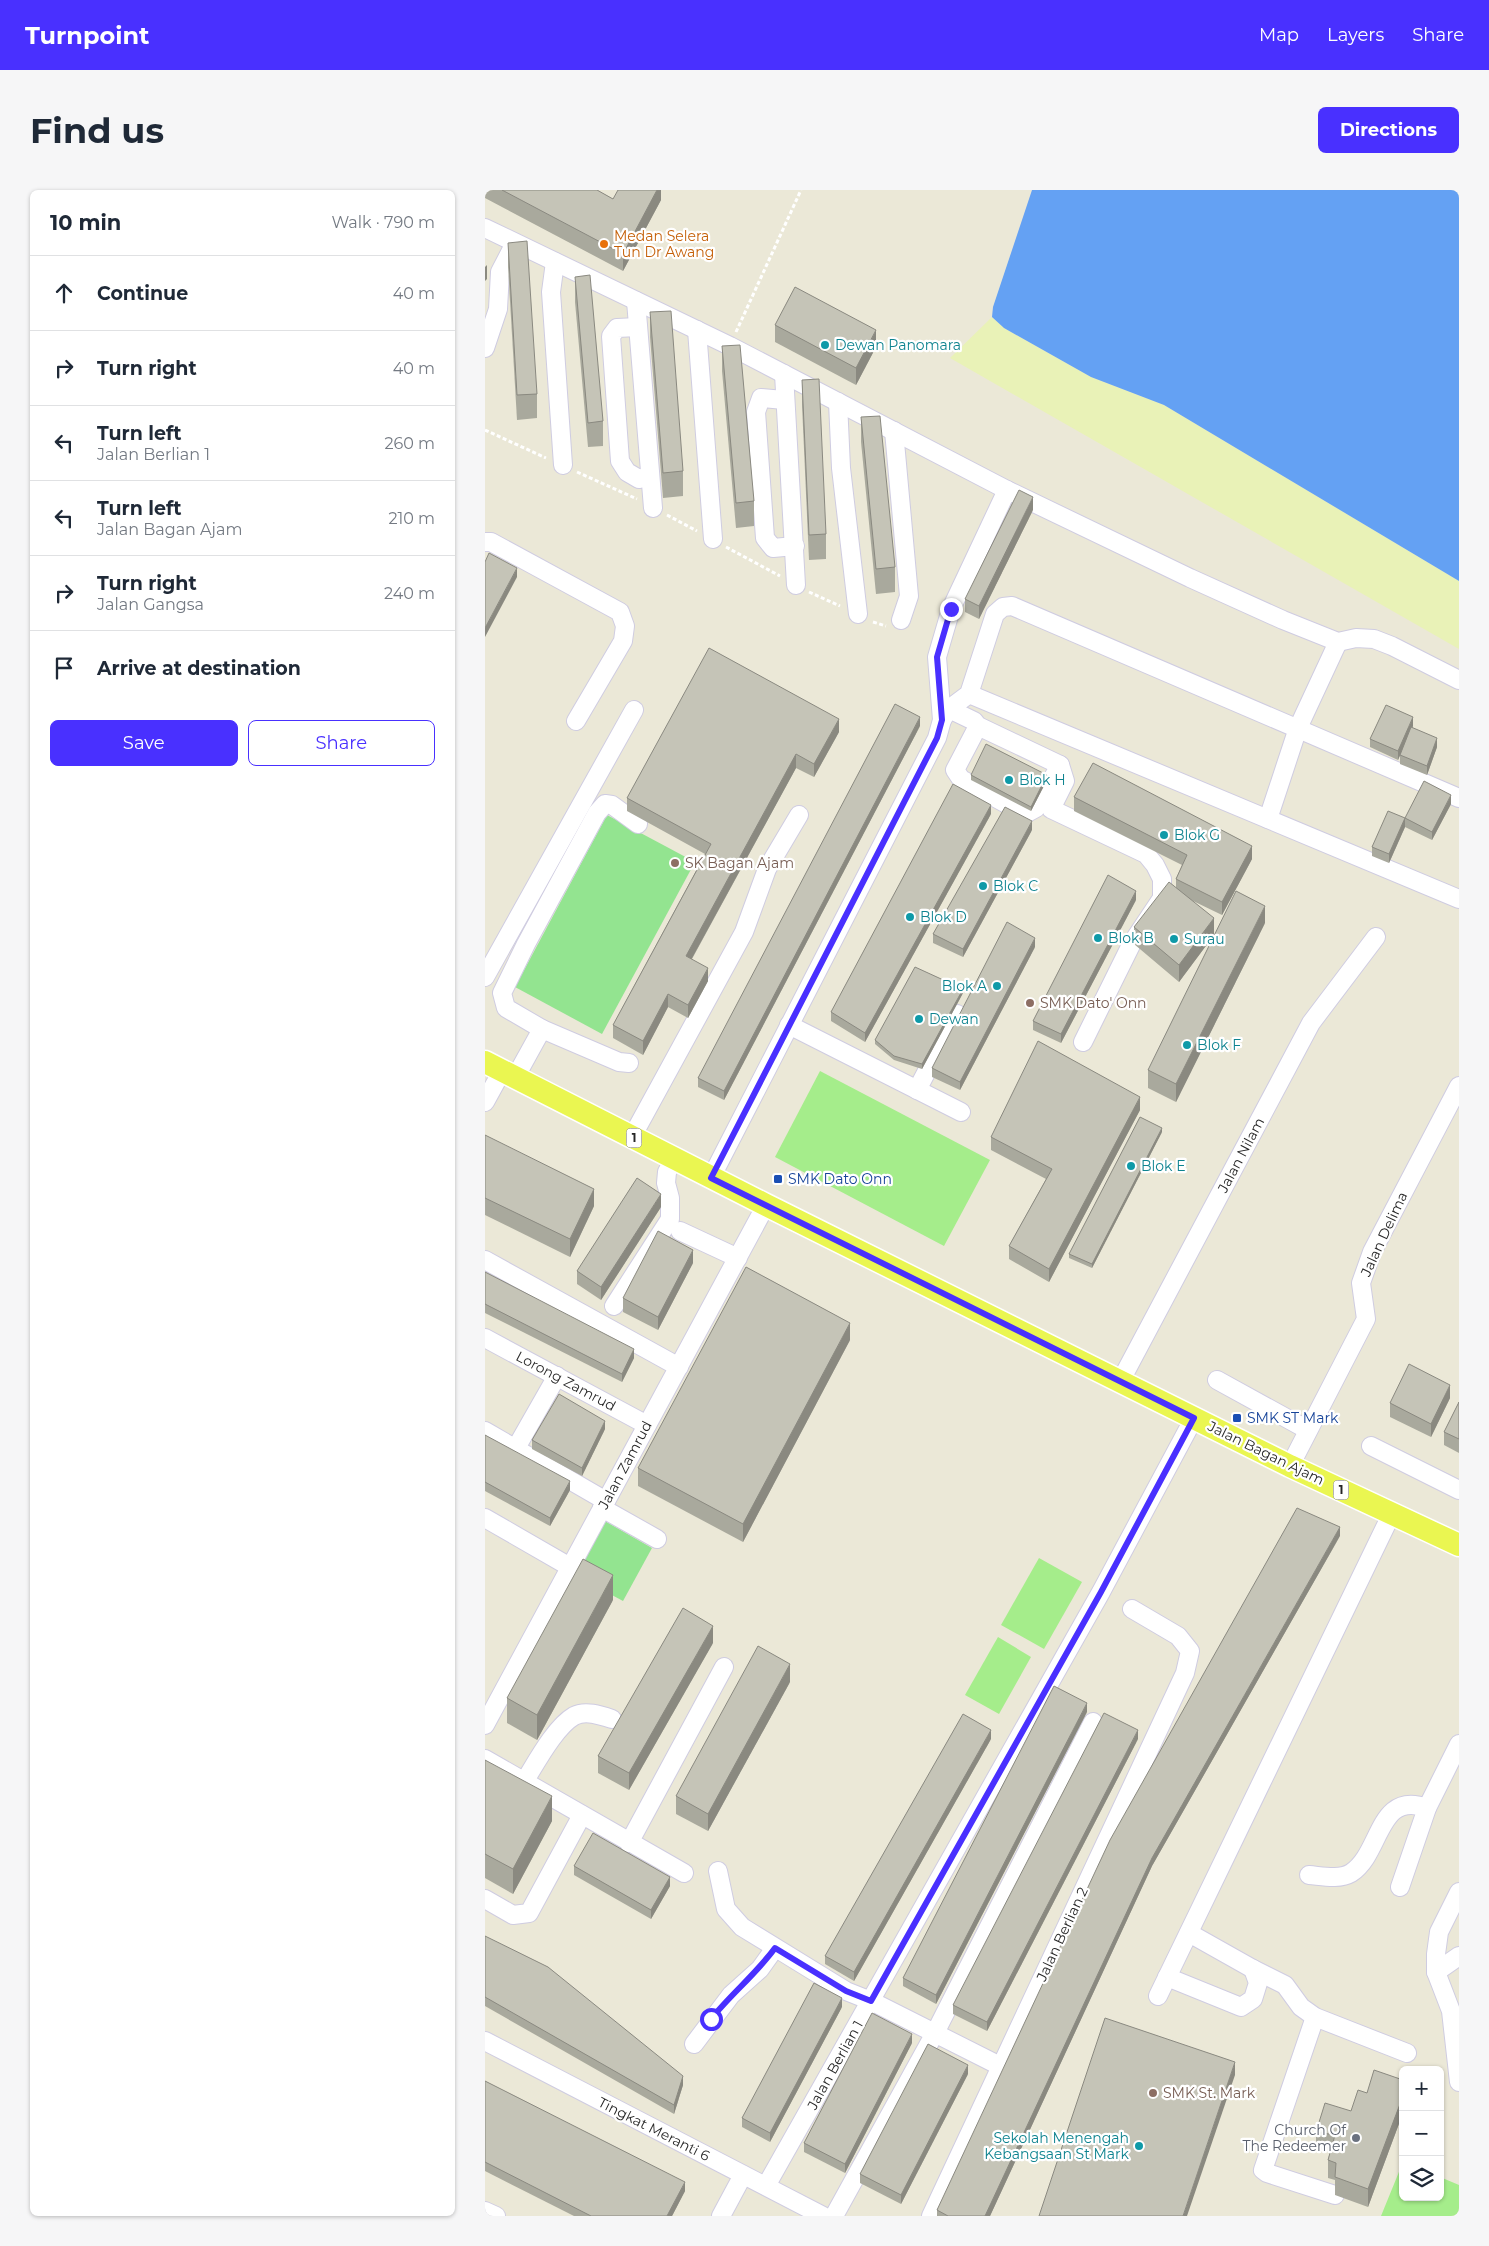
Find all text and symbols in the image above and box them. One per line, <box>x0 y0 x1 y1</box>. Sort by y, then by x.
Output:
text: Turnpoint <box>25 21 149 50</box>
text: Map <box>1259 24 1299 46</box>
text: Layers <box>1327 24 1384 46</box>
text: Share <box>1412 24 1464 46</box>
button: Directions <box>1318 107 1459 153</box>
text: Find us <box>30 109 164 152</box>
text: 10 min <box>50 210 121 235</box>
text: Walk · 790 m <box>331 213 435 232</box>
place label: Medan Selera Tun Dr Awang <box>614 227 714 261</box>
marker: Medan Selera Tun Dr Awang <box>598 238 610 250</box>
icon: ahead <box>50 279 78 307</box>
text: Continue <box>97 282 188 305</box>
text: 40 m <box>393 284 435 303</box>
place label: Dewan Panomara <box>835 336 961 354</box>
marker: Dewan Panomara <box>819 339 831 351</box>
icon: right <box>50 354 78 382</box>
text: Turn right <box>97 357 197 380</box>
text: 40 m <box>393 359 435 378</box>
text: Turn left <box>97 422 182 445</box>
icon: left <box>50 429 78 457</box>
text: 260 m <box>384 434 435 453</box>
text: Jalan Berlian 1 <box>97 445 210 464</box>
text: Turn left <box>97 497 182 520</box>
icon: left <box>50 504 78 532</box>
text: 210 m <box>388 509 435 528</box>
text: Jalan Bagan Ajam <box>97 520 242 539</box>
text: Turn right <box>97 572 197 595</box>
icon: right <box>50 579 78 607</box>
text: 240 m <box>384 584 435 603</box>
text: Jalan Gangsa <box>97 595 204 614</box>
route end <box>940 598 963 621</box>
icon: arrive <box>50 654 78 682</box>
text: Arrive at destination <box>97 657 301 680</box>
button: Save <box>50 720 238 766</box>
button: Share <box>248 720 435 766</box>
place label: Blok H <box>1019 771 1066 789</box>
marker: Blok H <box>1003 774 1015 786</box>
place label: Blok G <box>1174 826 1220 844</box>
marker: Blok G <box>1158 829 1170 841</box>
place label: SK Bagan Ajam <box>685 854 794 872</box>
marker: SK Bagan Ajam <box>669 857 681 869</box>
place label: Blok C <box>993 877 1038 895</box>
marker: Blok C <box>977 880 989 892</box>
place label: Blok D <box>920 908 967 926</box>
marker: Blok D <box>904 911 916 923</box>
place label: Blok B <box>1108 929 1154 947</box>
place label: Surau <box>1184 930 1225 948</box>
marker: Blok B <box>1092 932 1104 944</box>
marker: Surau <box>1168 933 1180 945</box>
place label: Blok A <box>942 977 988 995</box>
marker: Blok A <box>991 980 1003 992</box>
place label: SMK Dato' Onn <box>1040 994 1147 1012</box>
marker: SMK Dato' Onn <box>1024 997 1036 1009</box>
place label: Dewan <box>929 1010 979 1028</box>
marker: Dewan <box>913 1013 925 1025</box>
place label: Blok F <box>1197 1036 1241 1054</box>
marker: Blok F <box>1181 1039 1193 1051</box>
street label: Jalan Nilam <box>1213 1114 1268 1197</box>
road number: 1 <box>627 1128 641 1148</box>
place label: Blok E <box>1141 1157 1186 1175</box>
marker: Blok E <box>1125 1160 1137 1172</box>
place label: SMK Dato Onn <box>788 1170 892 1188</box>
marker: SMK Dato Onn <box>772 1173 784 1185</box>
street label: Jalan Delima <box>1356 1189 1411 1280</box>
street label: Lorong Zamrud <box>513 1347 619 1415</box>
place label: SMK ST Mark <box>1247 1409 1339 1427</box>
marker: SMK ST Mark <box>1231 1412 1243 1424</box>
street label: Jalan Bagan Ajam <box>1204 1417 1327 1489</box>
street label: Jalan Zamrud <box>594 1418 656 1513</box>
road number: 1 <box>1333 1480 1349 1500</box>
street label: Jalan Berlian 2 <box>1032 1884 1092 1985</box>
route start <box>700 2008 723 2031</box>
street label: Jalan Berlian 1 <box>803 2017 867 2114</box>
map controls <box>1399 2066 1444 2201</box>
button: + <box>1399 2066 1444 2111</box>
place label: SMK St. Mark <box>1163 2084 1256 2102</box>
marker: SMK St. Mark <box>1147 2087 1159 2099</box>
street label: Tingkat Meranti 6 <box>595 2093 713 2165</box>
button: − <box>1399 2111 1444 2156</box>
place label: Church Of The Redeemer <box>1242 2121 1347 2155</box>
place label: Sekolah Menengah Kebangsaan St Mark <box>984 2129 1130 2163</box>
marker: Church Of The Redeemer <box>1350 2132 1362 2144</box>
marker: Sekolah Menengah Kebangsaan St Mark <box>1133 2140 1145 2152</box>
button: layers <box>1399 2156 1444 2201</box>

